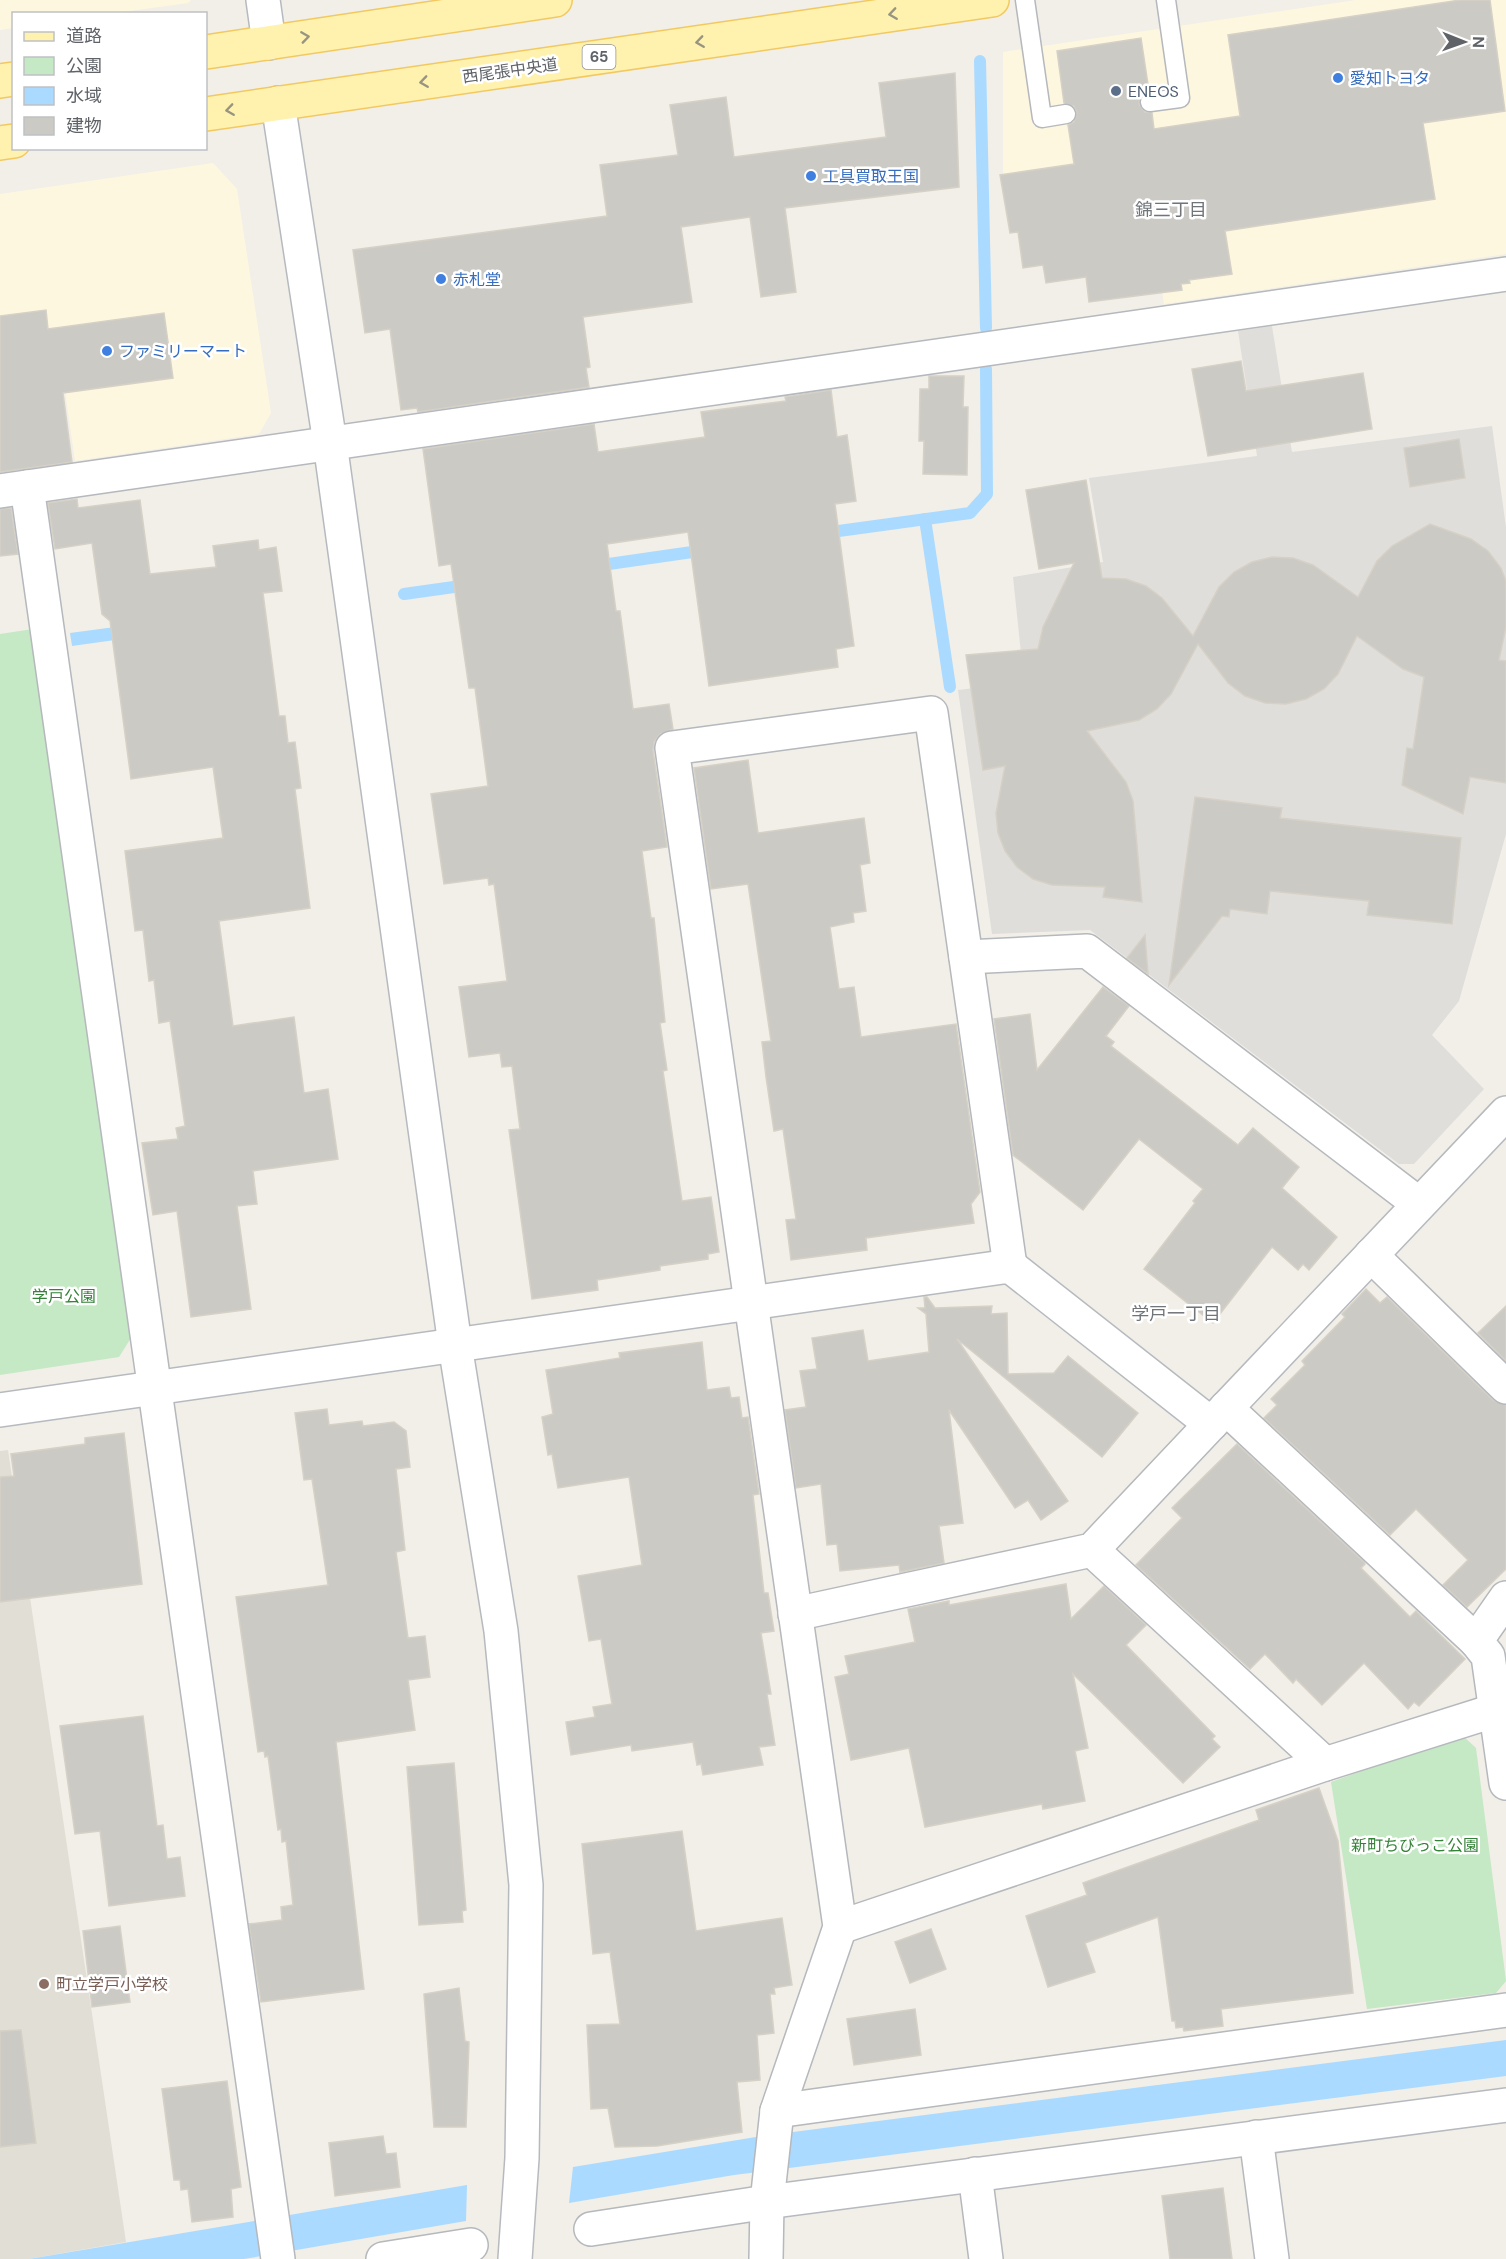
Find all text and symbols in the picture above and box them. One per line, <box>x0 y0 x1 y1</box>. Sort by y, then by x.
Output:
one-way arrow <box>888 8 897 20</box>
legend <box>12 12 207 150</box>
north arrow <box>1434 12 1494 72</box>
text: 道路 <box>66 24 102 48</box>
one-way arrow <box>300 32 310 44</box>
one-way arrow <box>695 36 704 48</box>
text: N <box>1468 36 1489 48</box>
road number: 65 <box>582 45 616 69</box>
street label: 西尾張中央道 <box>461 53 559 88</box>
text: 公園 <box>66 54 102 78</box>
place label: 愛知トヨタ <box>1350 68 1430 89</box>
marker: 愛知トヨタ <box>1331 71 1345 85</box>
one-way arrow <box>419 76 428 88</box>
place label: ENEOS <box>1128 81 1179 102</box>
text: 水域 <box>66 84 102 108</box>
marker: ENEOS <box>1109 84 1123 98</box>
one-way arrow <box>226 103 235 116</box>
text: 建物 <box>66 114 102 138</box>
place label: 工具買取王国 <box>823 166 919 187</box>
marker: 工具買取王国 <box>804 169 818 183</box>
district label: 錦三丁目 <box>1135 198 1207 222</box>
place label: 赤札堂 <box>453 269 501 290</box>
marker: 赤札堂 <box>434 272 448 286</box>
place label: ファミリーマート <box>119 341 247 362</box>
marker: ファミリーマート <box>100 344 114 358</box>
park label: 学戸公園 <box>32 1286 96 1307</box>
district label: 学戸一丁目 <box>1131 1302 1221 1326</box>
park label: 新町ちびっこ公園 <box>1351 1835 1479 1856</box>
place label: 町立学戸小学校 <box>56 1974 168 1995</box>
marker: 町立学戸小学校 <box>37 1977 51 1991</box>

